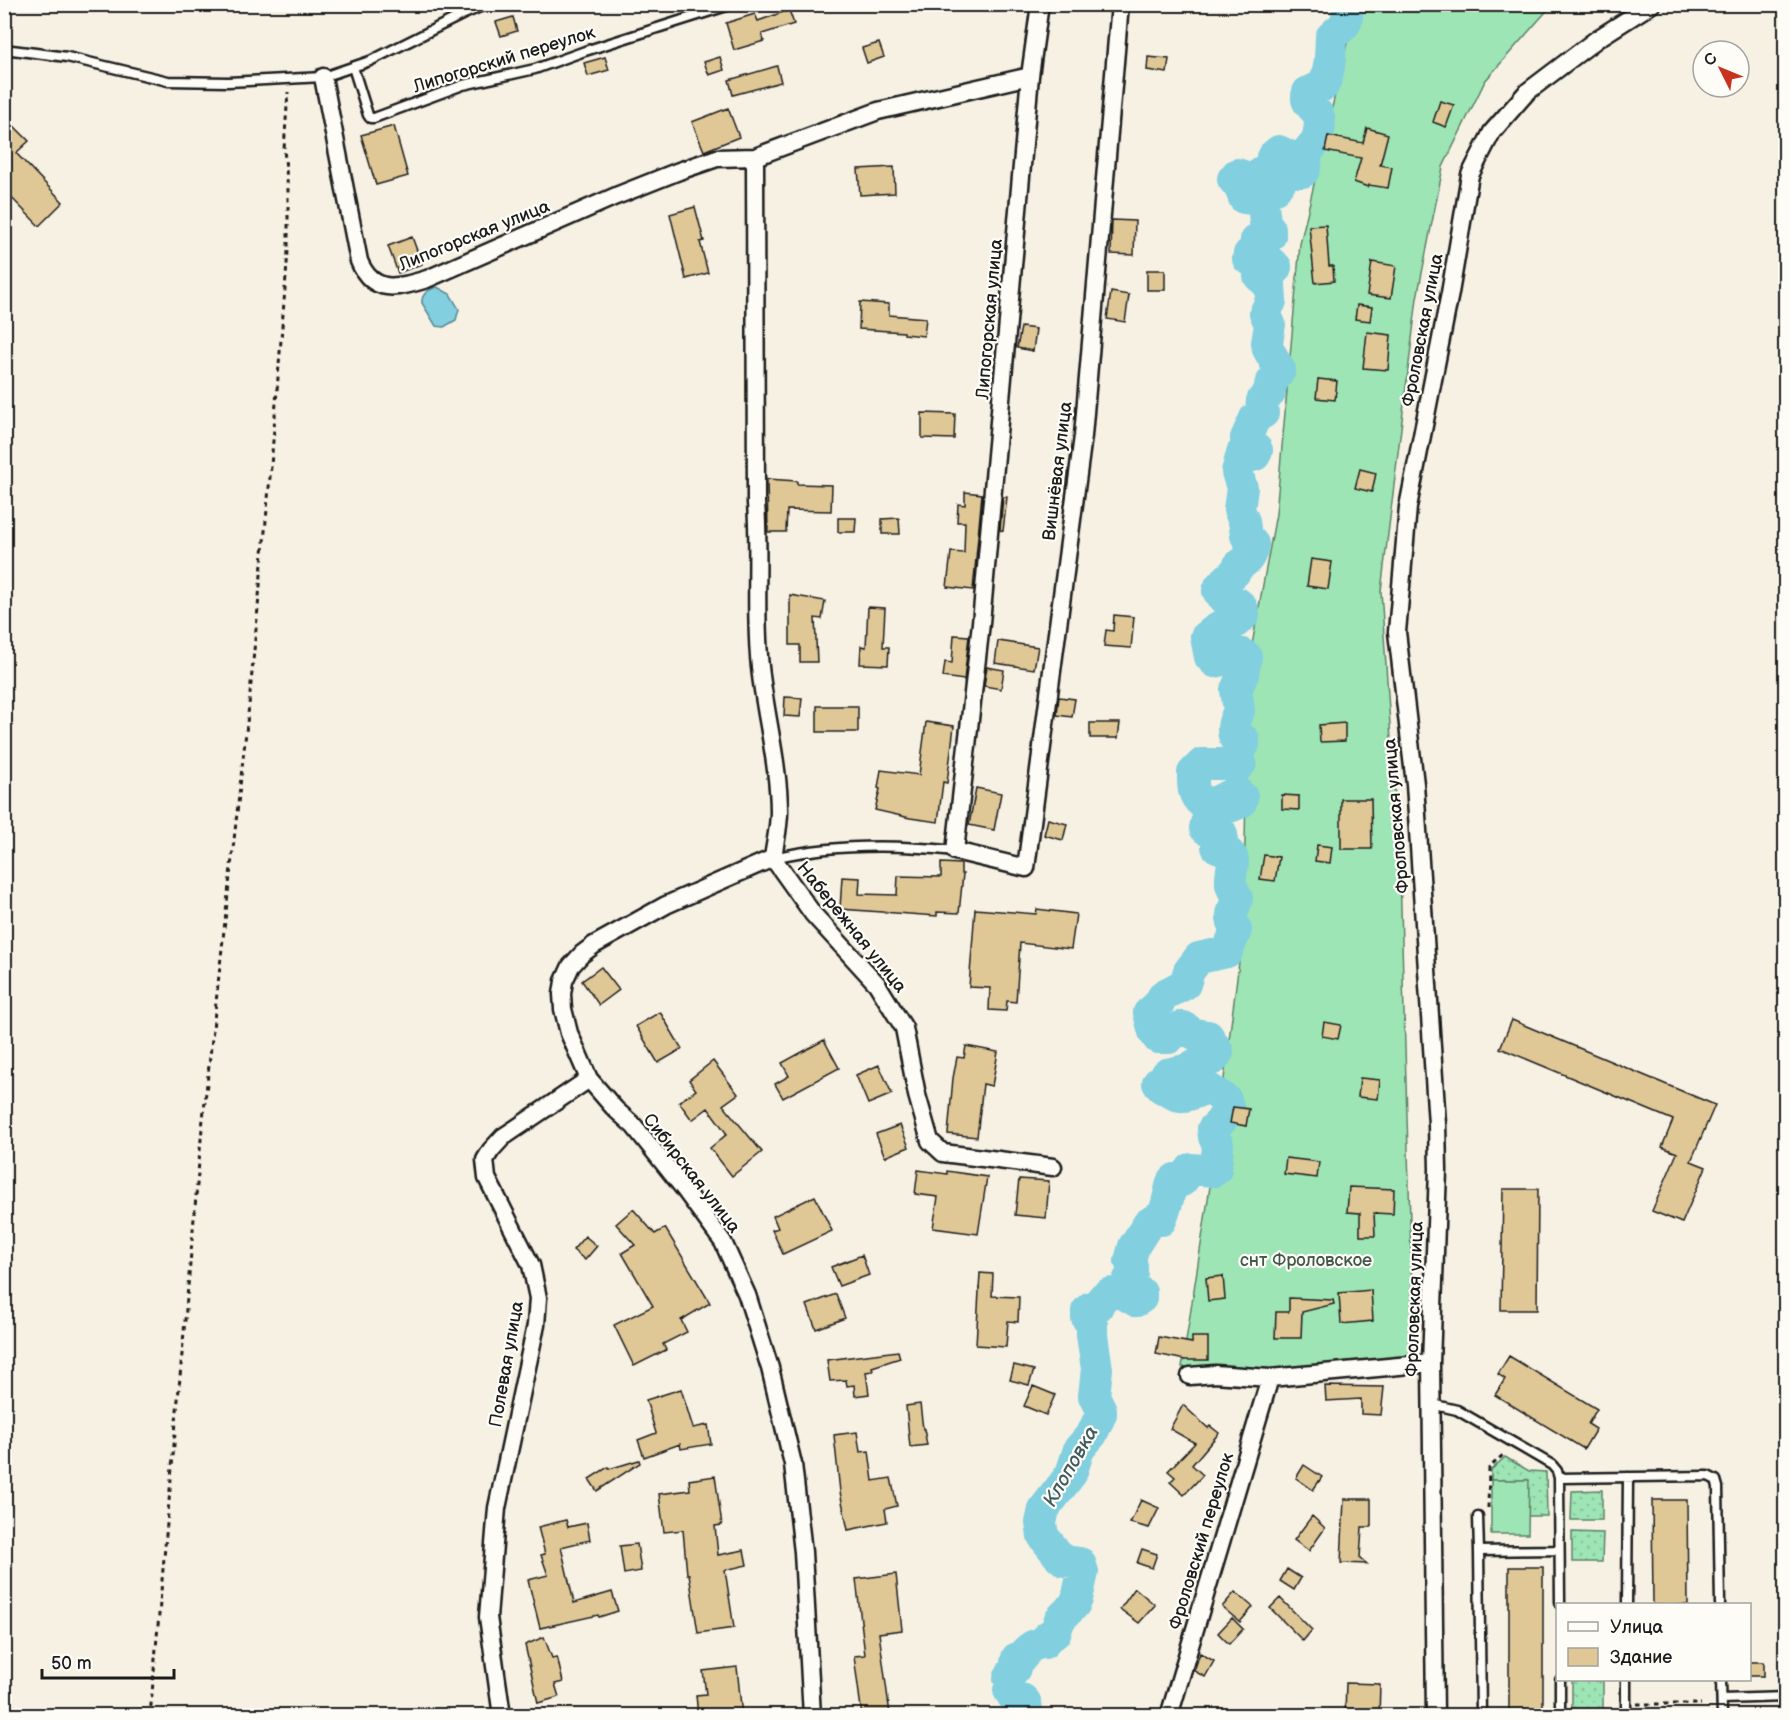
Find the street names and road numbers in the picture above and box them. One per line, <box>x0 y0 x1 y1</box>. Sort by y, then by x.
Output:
street label: Липогорский переулок <box>410 22 598 97</box>
street label: Липогорская улица <box>395 195 553 276</box>
street label: Липогорская улица <box>972 238 1007 401</box>
street label: Фроловская улица <box>1397 251 1448 409</box>
street label: Вишнёвая улица <box>1039 400 1077 542</box>
street label: Фроловская улица <box>1379 737 1414 894</box>
street label: Набережная улица <box>792 858 911 997</box>
street label: Сибирская улица <box>638 1109 745 1237</box>
street label: Фроловская улица <box>1401 1220 1428 1377</box>
street label: Полевая улица <box>485 1299 528 1429</box>
street label: Фроловский переулок <box>1165 1450 1239 1632</box>

